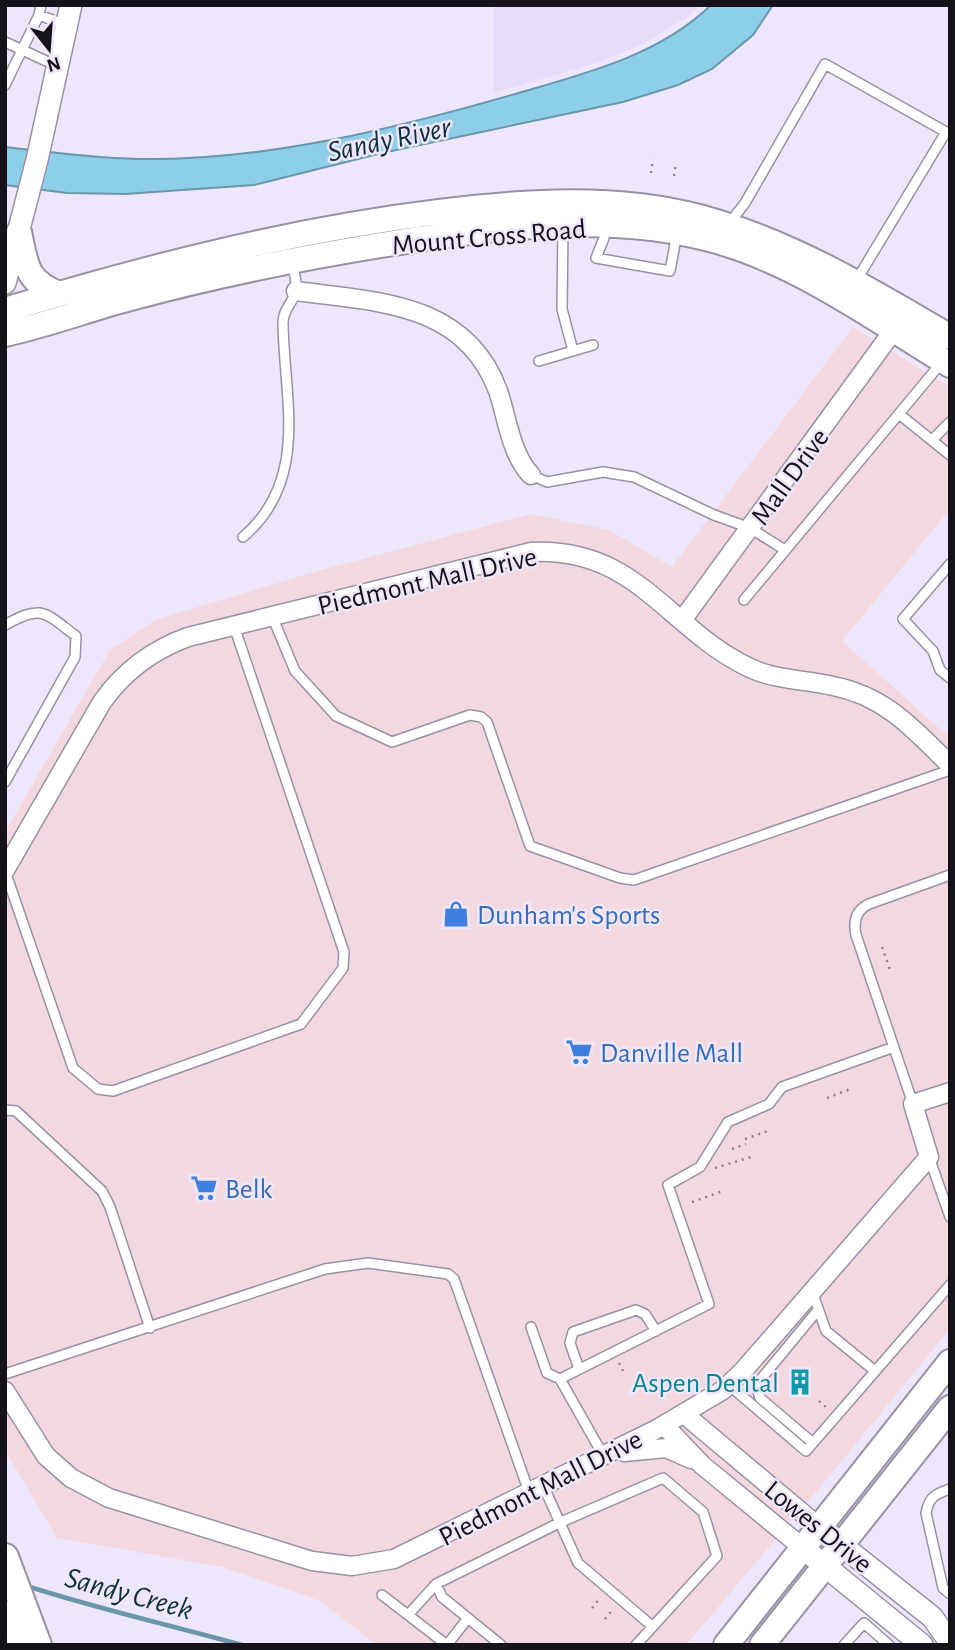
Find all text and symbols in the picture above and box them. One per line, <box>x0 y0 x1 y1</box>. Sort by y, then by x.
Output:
north arrow <box>14 14 84 84</box>
text: N <box>44 53 63 75</box>
water label: Sandy River <box>325 112 455 168</box>
street label: Mount Cross Road <box>391 216 588 260</box>
street label: Mall Drive <box>747 424 835 530</box>
street label: Piedmont Mall Drive <box>315 543 540 621</box>
shop icon: Dunham's Sports <box>441 899 471 929</box>
place label: Dunham's Sports <box>477 902 660 930</box>
supermarket icon: Danville Mall <box>564 1037 594 1067</box>
place label: Danville Mall <box>600 1040 743 1068</box>
supermarket icon: Belk <box>189 1173 219 1203</box>
place label: Belk <box>225 1176 273 1204</box>
building icon: Aspen Dental <box>785 1367 815 1397</box>
place label: Aspen Dental <box>632 1370 779 1398</box>
street label: Piedmont Mall Drive <box>435 1425 647 1552</box>
street label: Lowes Drive <box>759 1476 877 1579</box>
water label: Sandy Creek <box>62 1563 196 1625</box>

